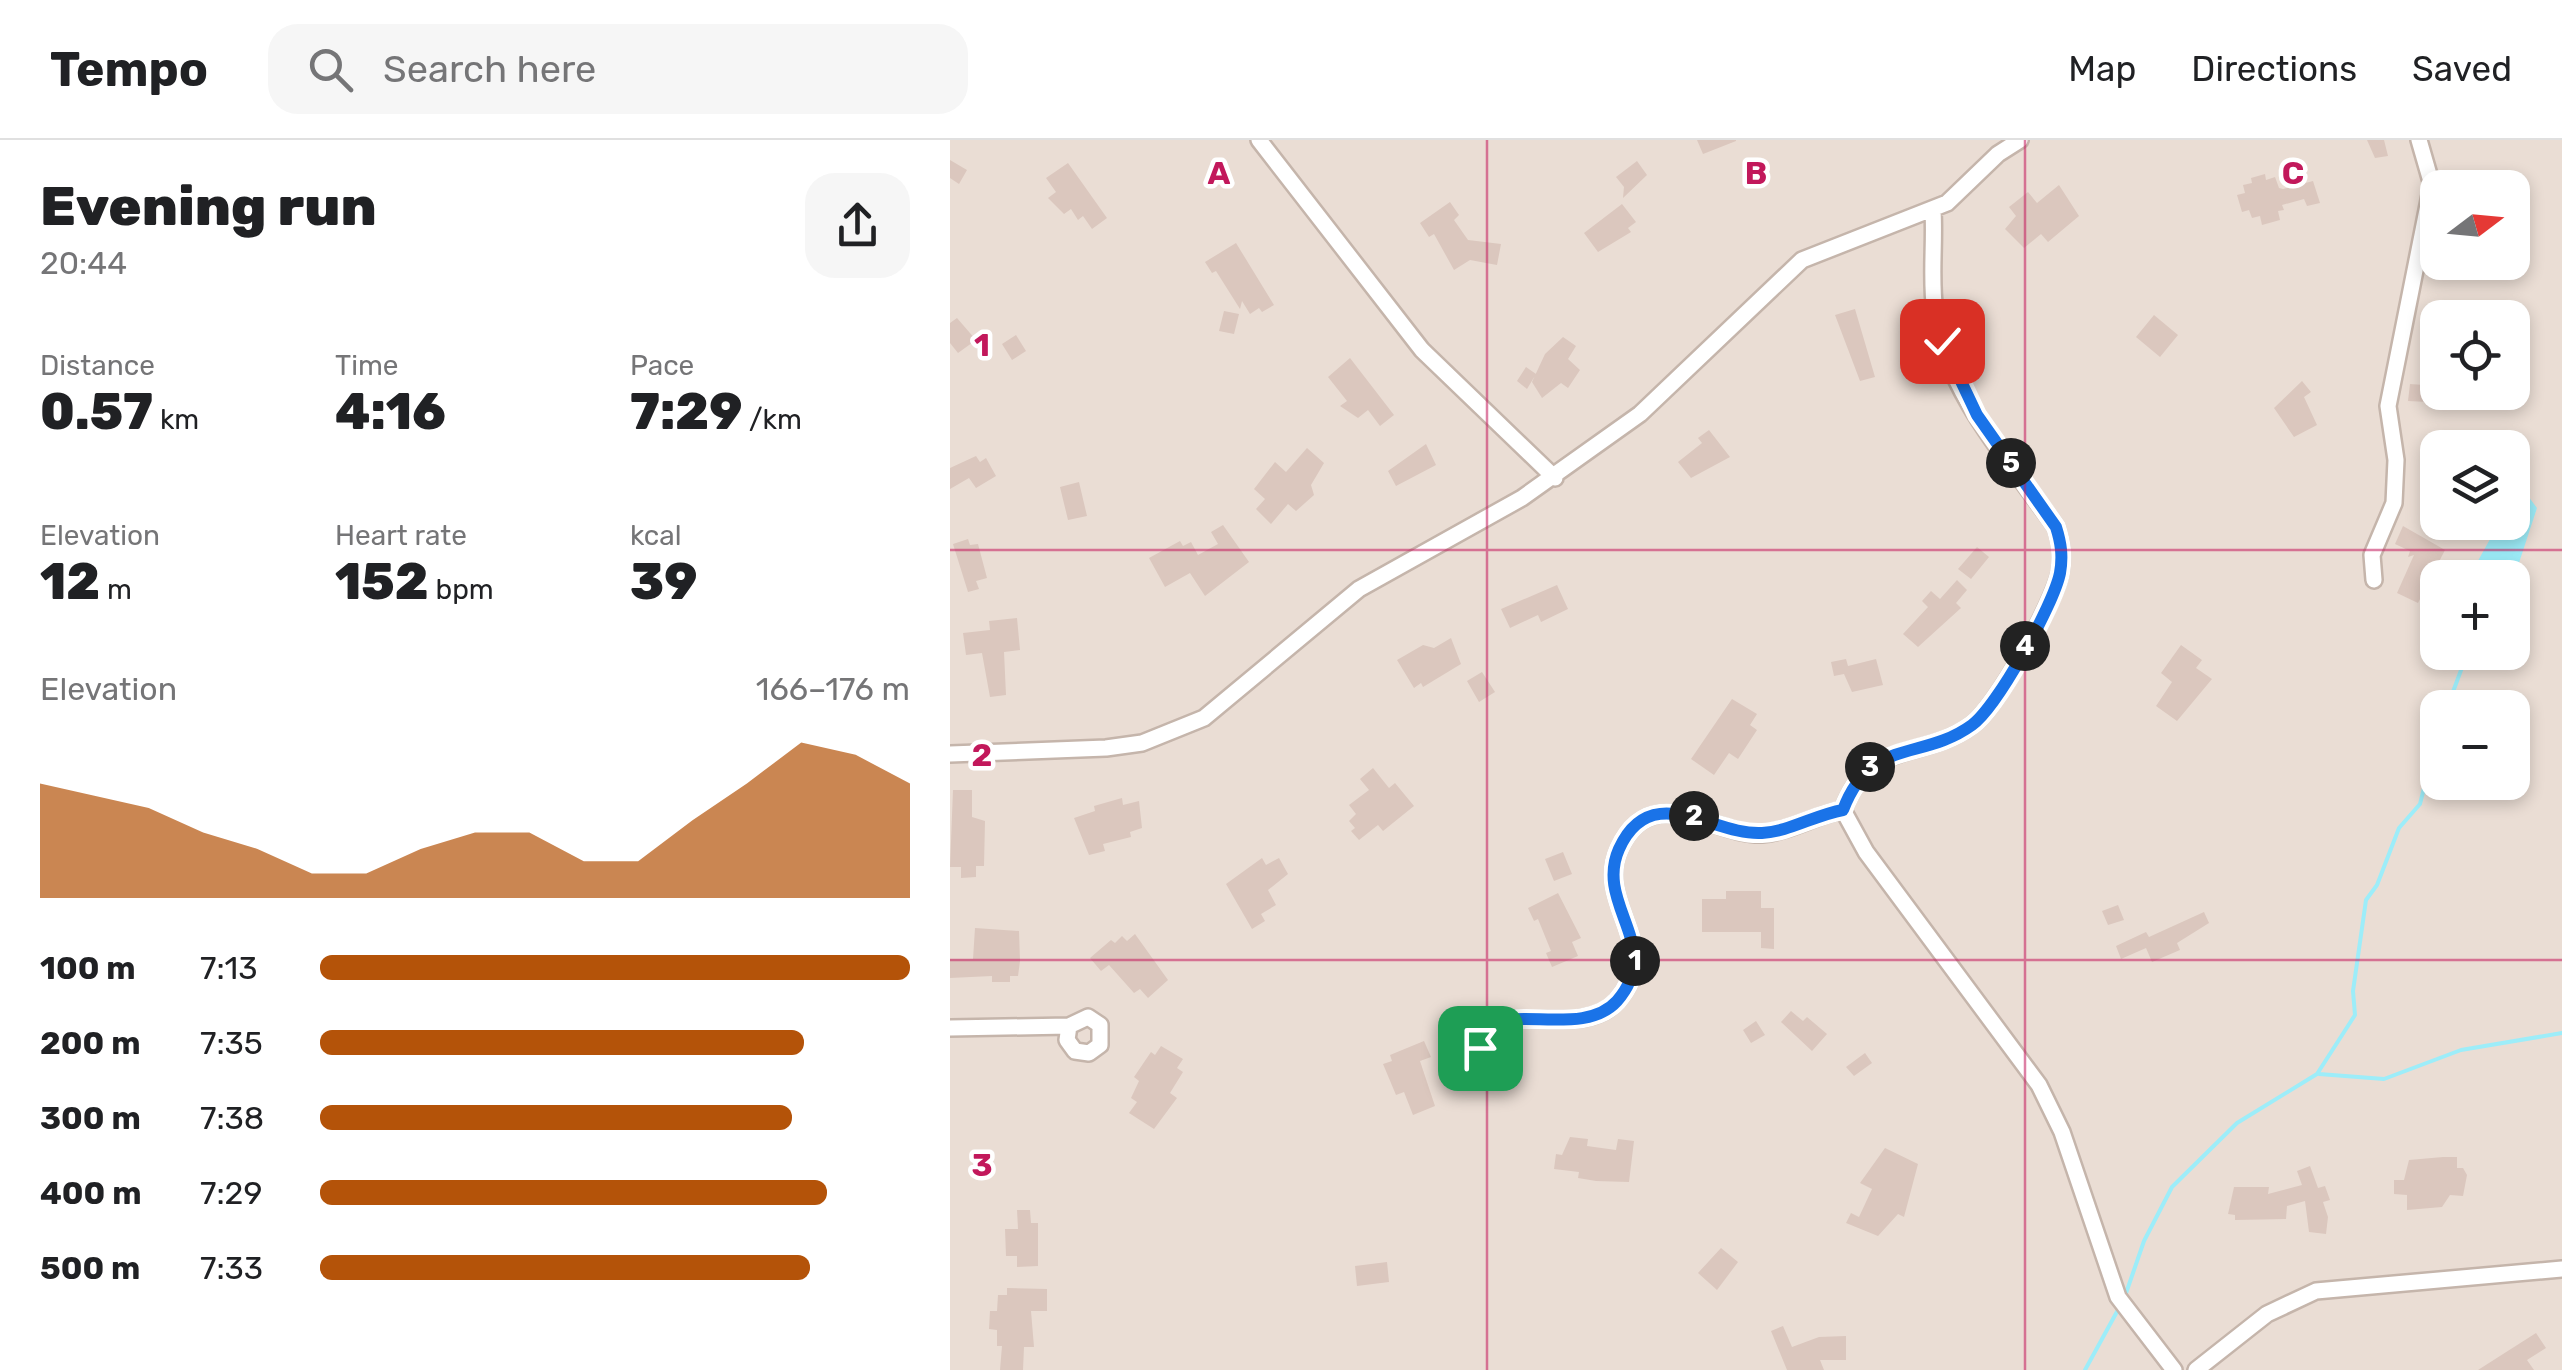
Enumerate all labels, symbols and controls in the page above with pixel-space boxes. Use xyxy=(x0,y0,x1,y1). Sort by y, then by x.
search box xyxy=(268,24,968,114)
text: Tempo xyxy=(50,41,208,98)
icon: search xyxy=(303,42,358,97)
text: Search here xyxy=(383,46,596,92)
text: Map xyxy=(2068,48,2136,90)
text: Directions xyxy=(2191,48,2357,90)
text: Saved xyxy=(2412,48,2512,90)
text: A xyxy=(1208,154,1231,192)
text: B xyxy=(1745,154,1767,192)
text: C xyxy=(2282,154,2304,192)
north arrow xyxy=(2420,170,2530,280)
map controls xyxy=(2420,170,2530,800)
button: share xyxy=(805,173,910,278)
text: Evening run xyxy=(40,174,377,239)
text: 20:44 xyxy=(40,244,127,282)
pin xyxy=(1900,299,1985,384)
button: locate xyxy=(2420,300,2530,410)
icon: check xyxy=(1915,314,1970,369)
text: 1 xyxy=(974,326,990,364)
text: Distance xyxy=(40,349,155,382)
text: Time xyxy=(335,349,398,382)
text: Pace xyxy=(630,349,694,382)
text: 0.57 xyxy=(40,382,153,442)
text: 4:16 xyxy=(335,382,446,442)
text: 7:29 xyxy=(630,382,742,442)
text: km xyxy=(153,403,199,436)
text: /km xyxy=(742,403,802,436)
button: layers xyxy=(2420,430,2530,540)
pin: 5 xyxy=(1986,438,2036,488)
text: 5 xyxy=(2002,446,2020,479)
text: Elevation xyxy=(40,519,160,552)
text: Heart rate xyxy=(335,519,467,552)
text: kcal xyxy=(630,519,681,552)
text: 12 xyxy=(40,552,100,612)
text: 152 xyxy=(335,552,429,612)
text: 39 xyxy=(630,552,697,612)
button: + xyxy=(2420,560,2530,670)
text: m xyxy=(100,573,132,606)
text: bpm xyxy=(429,573,494,606)
pin: 4 xyxy=(2000,621,2050,671)
text: 4 xyxy=(2015,629,2035,662)
text: Elevation xyxy=(40,670,177,708)
text: 166–176 m xyxy=(756,670,910,708)
button: − xyxy=(2420,690,2530,800)
text: 2 xyxy=(972,736,992,774)
pin: 3 xyxy=(1845,742,1895,792)
text: 3 xyxy=(1861,750,1879,783)
pin: 2 xyxy=(1669,791,1719,841)
text: 2 xyxy=(1685,799,1703,832)
pin: 1 xyxy=(1610,936,1660,986)
text: 1 xyxy=(1628,944,1642,977)
text: 100 m xyxy=(40,949,136,987)
text: 7:13 xyxy=(200,949,258,987)
pin xyxy=(1438,1006,1523,1091)
icon: arrive xyxy=(1453,1021,1508,1076)
text: 200 m xyxy=(40,1024,140,1062)
text: 7:35 xyxy=(200,1024,263,1062)
text: 300 m xyxy=(40,1099,141,1137)
text: 7:38 xyxy=(200,1099,264,1137)
text: 3 xyxy=(971,1146,993,1184)
text: 400 m xyxy=(40,1174,142,1212)
text: 7:29 xyxy=(200,1174,262,1212)
text: 500 m xyxy=(40,1249,140,1287)
text: 7:33 xyxy=(200,1249,263,1287)

